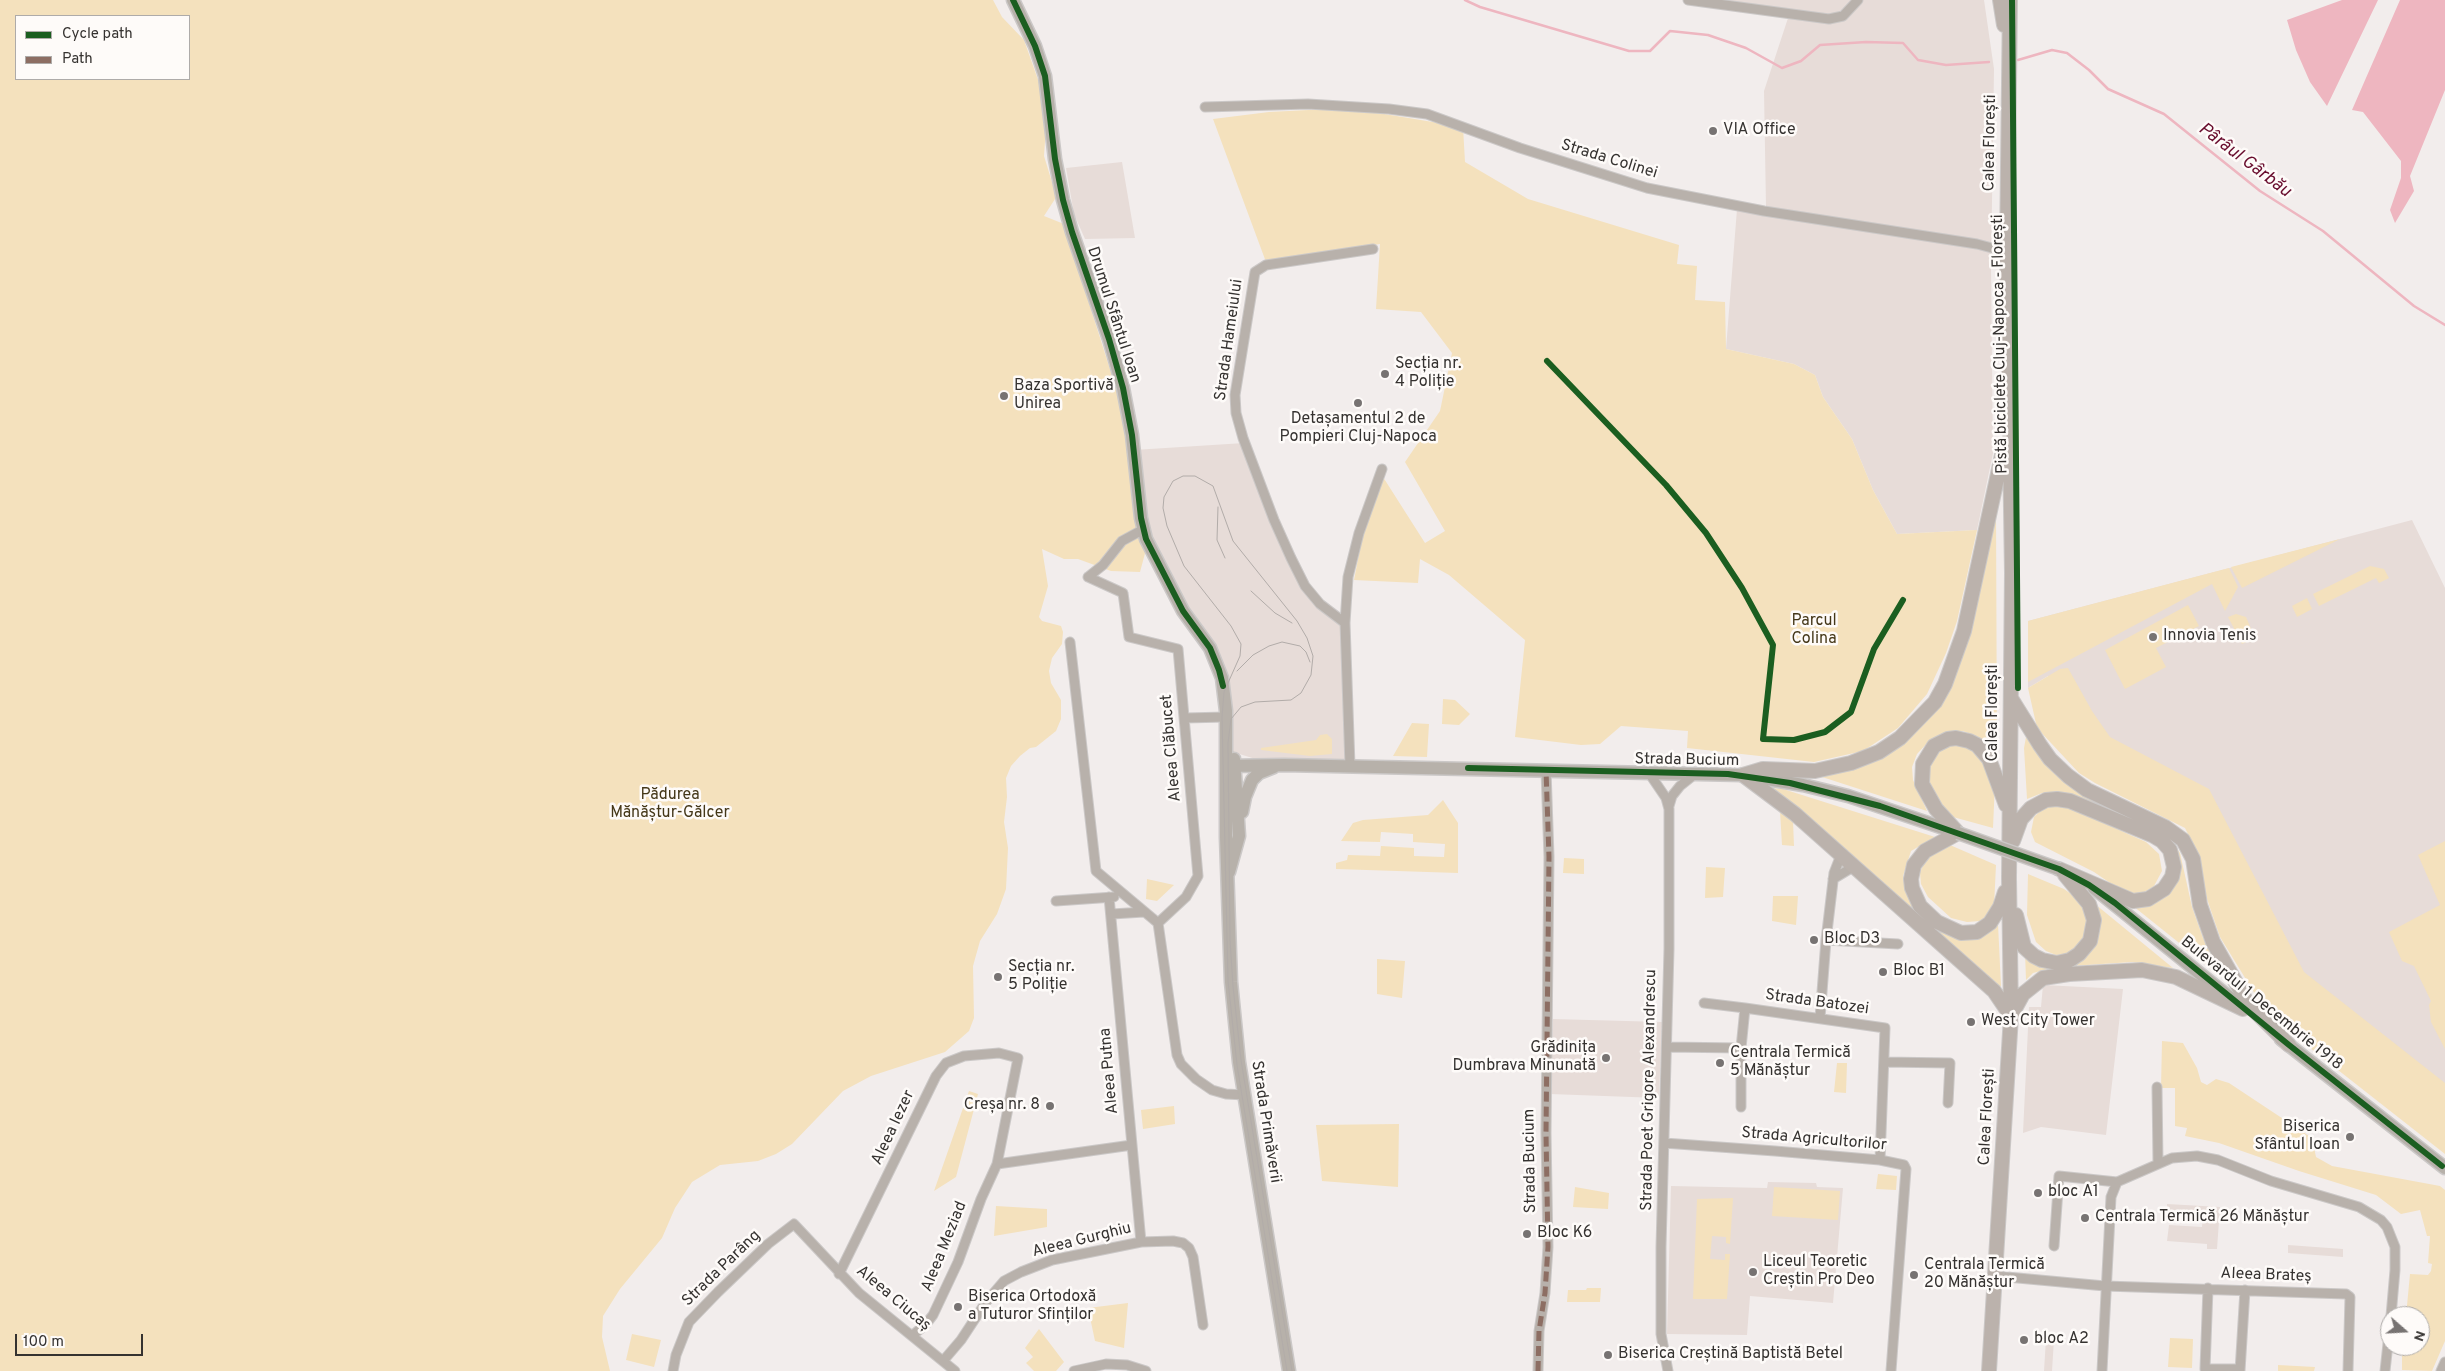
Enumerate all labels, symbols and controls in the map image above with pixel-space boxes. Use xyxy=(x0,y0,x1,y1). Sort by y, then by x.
legend xyxy=(15,15,190,80)
text: Cycle path xyxy=(62,25,133,44)
text: Path xyxy=(62,50,93,69)
street label: Calea Florești xyxy=(1981,94,2001,192)
water label: Pârâul Gârbău xyxy=(2193,119,2295,203)
place label: VIA Office xyxy=(1723,121,1796,141)
marker: VIA Office xyxy=(1707,125,1719,137)
street label: Strada Colinei xyxy=(1558,136,1660,184)
street label: Pistă biciclete Cluj-Napoca - Florești xyxy=(1989,214,2013,474)
street label: Drumul Sfântul Ioan xyxy=(1082,244,1144,386)
street label: Strada Hameiului xyxy=(1212,278,1248,402)
place label: Secția nr. 4 Poliție xyxy=(1395,355,1462,393)
marker: Secția nr. 4 Poliție xyxy=(1379,368,1391,380)
place label: Baza Sportivă Unirea xyxy=(1014,377,1114,415)
marker: Baza Sportivă Unirea xyxy=(998,390,1010,402)
marker: Detașamentul 2 de Pompieri Cluj-Napoca xyxy=(1352,397,1364,409)
place label: Detașamentul 2 de Pompieri Cluj-Napoca xyxy=(1279,410,1437,448)
park label: Parcul Colina xyxy=(1791,612,1837,650)
place label: Innovia Tenis xyxy=(2163,627,2256,647)
marker: Innovia Tenis xyxy=(2147,631,2159,643)
street label: Calea Florești xyxy=(1984,664,2004,762)
street label: Aleea Clăbucet xyxy=(1158,693,1186,803)
street label: Strada Bucium xyxy=(1634,750,1740,772)
park label: Pădurea Mănăștur-Gălcer xyxy=(610,786,730,824)
place label: Bloc D3 xyxy=(1824,930,1880,950)
street label: Bulevardul 1 Decembrie 1918 xyxy=(2176,933,2346,1075)
marker: Bloc D3 xyxy=(1808,934,1820,946)
place label: Secția nr. 5 Poliție xyxy=(1008,958,1075,996)
place label: Bloc B1 xyxy=(1893,962,1945,982)
marker: Bloc B1 xyxy=(1877,966,1889,978)
street label: Strada Poet Grigore Alexandrescu xyxy=(1638,969,1662,1211)
marker: Secția nr. 5 Poliție xyxy=(992,971,1004,983)
street label: Strada Batozei xyxy=(1764,986,1870,1020)
place label: West City Tower xyxy=(1981,1012,2095,1032)
marker: West City Tower xyxy=(1965,1016,1977,1028)
street label: Aleea Putna xyxy=(1097,1027,1123,1115)
place label: Grădinița Dumbrava Minunată xyxy=(1453,1039,1596,1077)
place label: Centrala Termică 5 Mănăștur xyxy=(1730,1044,1851,1082)
marker: Grădinița Dumbrava Minunată xyxy=(1600,1052,1612,1064)
marker: Centrala Termică 5 Mănăștur xyxy=(1714,1057,1726,1069)
street label: Strada Primăverii xyxy=(1246,1059,1284,1185)
street label: Calea Florești xyxy=(1976,1068,2000,1166)
street label: Aleea Iezer xyxy=(868,1087,920,1169)
place label: Creșa nr. 8 xyxy=(964,1096,1040,1116)
marker: Creșa nr. 8 xyxy=(1044,1100,1056,1112)
street label: Strada Bucium xyxy=(1520,1108,1542,1214)
place label: Biserica Sfântul Ioan xyxy=(2255,1118,2340,1156)
street label: Strada Agricultorilor xyxy=(1741,1124,1887,1156)
marker: Biserica Sfântul Ioan xyxy=(2344,1131,2356,1143)
place label: bloc A1 xyxy=(2048,1183,2099,1203)
marker: bloc A1 xyxy=(2032,1187,2044,1199)
street label: Aleea Meziad xyxy=(918,1199,972,1295)
place label: Centrala Termică 26 Mănăștur xyxy=(2095,1208,2309,1228)
marker: Centrala Termică 26 Mănăștur xyxy=(2079,1212,2091,1224)
street label: Aleea Gurghiu xyxy=(1030,1219,1134,1263)
place label: Bloc K6 xyxy=(1537,1224,1592,1244)
street label: Strada Parâng xyxy=(679,1227,765,1311)
marker: Bloc K6 xyxy=(1521,1228,1533,1240)
place label: Liceul Teoretic Creștin Pro Deo xyxy=(1763,1253,1875,1291)
place label: Centrala Termică 20 Mănăștur xyxy=(1924,1256,2045,1294)
street label: Aleea Ciucaș xyxy=(852,1262,934,1336)
street label: Aleea Brateș xyxy=(2220,1265,2312,1287)
marker: Liceul Teoretic Creștin Pro Deo xyxy=(1747,1266,1759,1278)
marker: Centrala Termică 20 Mănăștur xyxy=(1908,1269,1920,1281)
place label: Biserica Ortodoxă a Tuturor Sfinților xyxy=(968,1288,1096,1326)
marker: Biserica Ortodoxă a Tuturor Sfinților xyxy=(952,1301,964,1313)
north arrow xyxy=(2380,1306,2430,1356)
scale bar xyxy=(18,1324,145,1356)
text: N xyxy=(2409,1328,2428,1343)
place label: bloc A2 xyxy=(2034,1330,2089,1350)
text: 100 m xyxy=(23,1333,64,1352)
marker: bloc A2 xyxy=(2018,1334,2030,1346)
place label: Biserica Creștină Baptistă Betel xyxy=(1618,1345,1843,1365)
marker: Biserica Creștină Baptistă Betel xyxy=(1602,1349,1614,1361)

